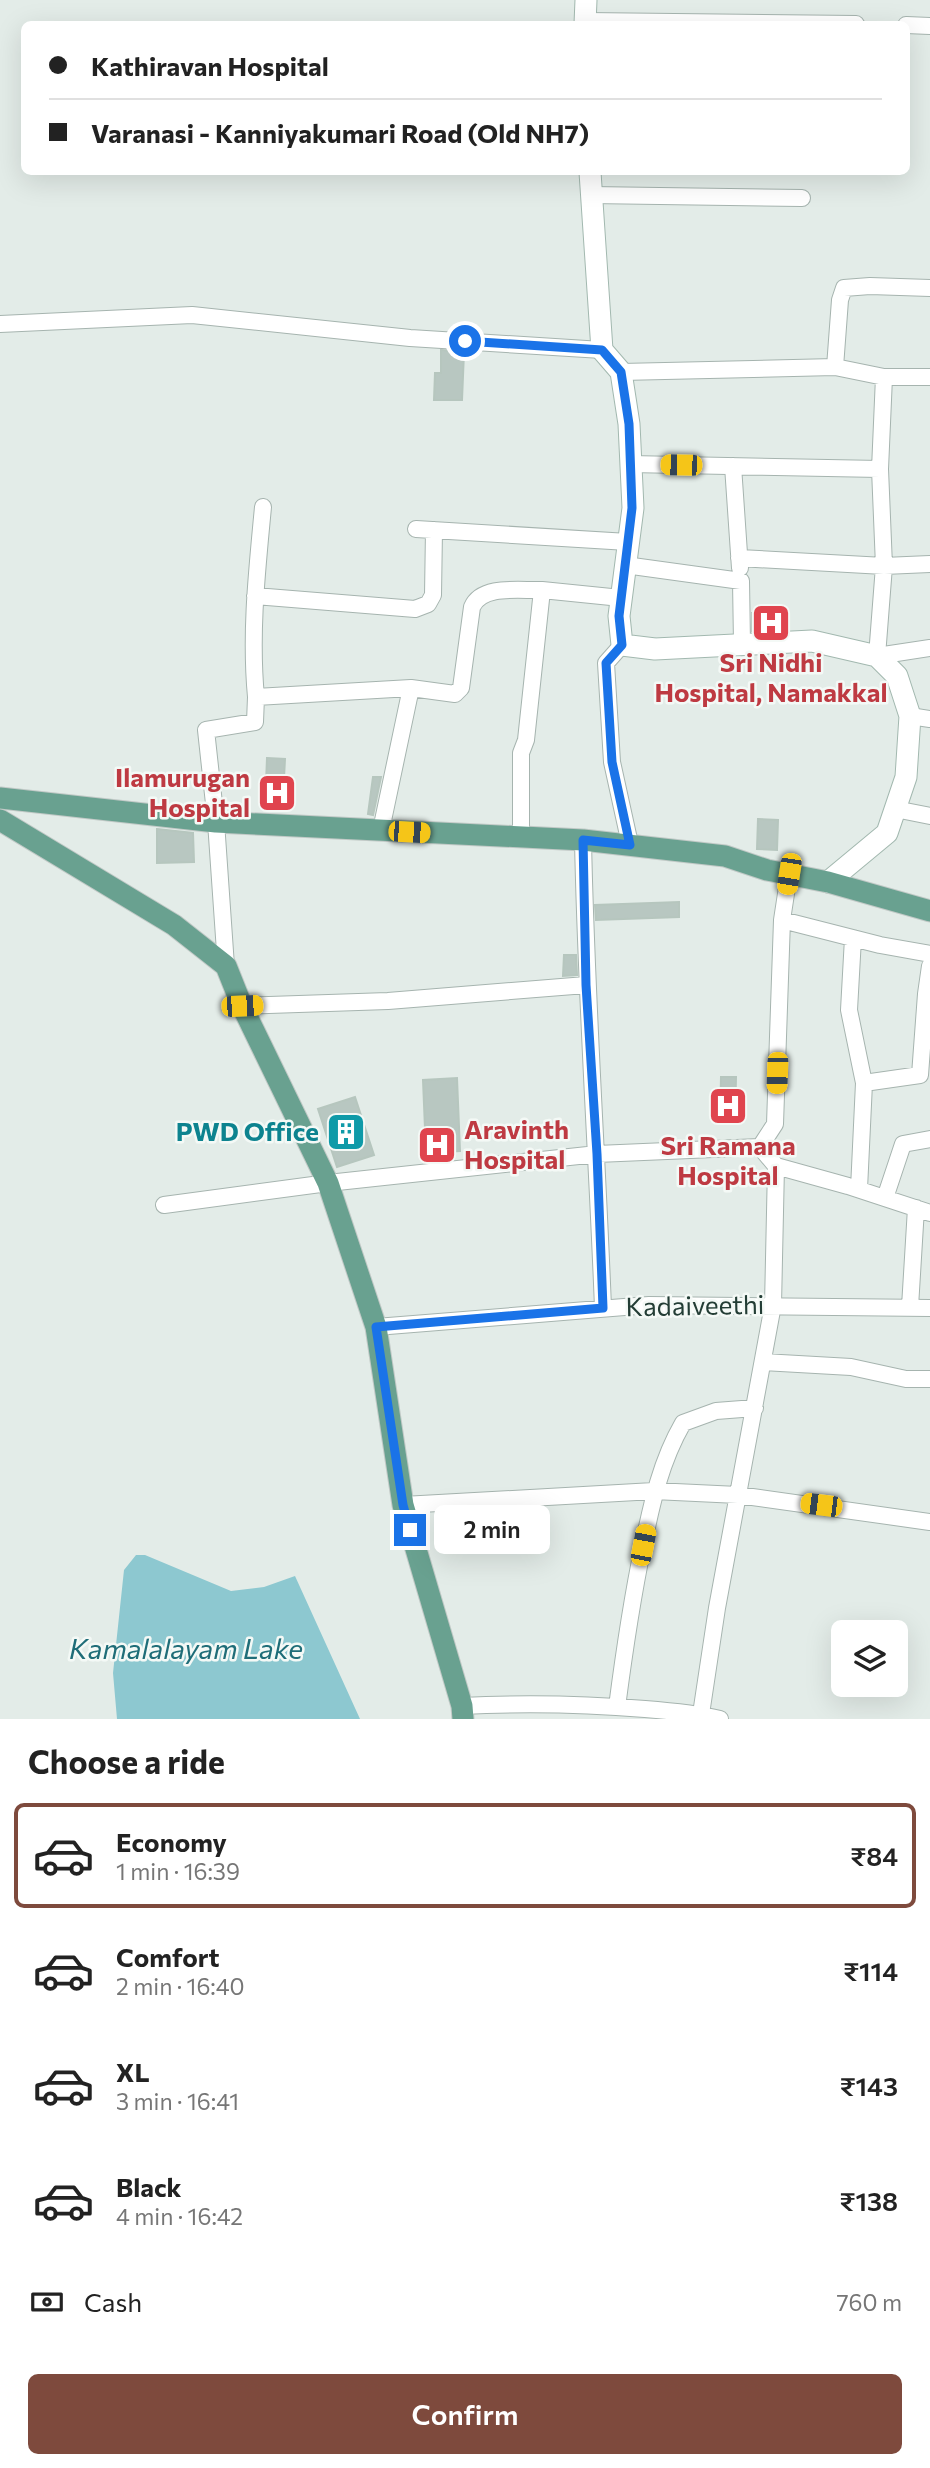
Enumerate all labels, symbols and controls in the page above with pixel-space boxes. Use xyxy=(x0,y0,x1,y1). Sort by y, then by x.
text: Kathiravan Hospital xyxy=(91,50,329,81)
text: Varanasi - Kanniyakumari Road (Old NH7) xyxy=(91,117,589,148)
route start xyxy=(449,325,481,357)
car xyxy=(660,454,703,476)
hospital icon: Sri Nidhi Hospital, Namakkal xyxy=(750,602,792,644)
place label: Sri Nidhi Hospital, Namakkal xyxy=(655,646,888,707)
place label: Ilamurugan Hospital xyxy=(115,761,250,822)
hospital icon: Ilamurugan Hospital xyxy=(256,772,298,814)
car xyxy=(388,820,431,844)
car xyxy=(776,852,803,896)
car xyxy=(221,995,264,1017)
car xyxy=(766,1052,789,1094)
hospital icon: Sri Ramana Hospital xyxy=(707,1085,749,1127)
building icon: PWD Office xyxy=(325,1111,367,1153)
place label: Aravinth Hospital xyxy=(464,1113,569,1174)
place label: PWD Office xyxy=(176,1115,319,1146)
hospital icon: Aravinth Hospital xyxy=(416,1124,458,1166)
place label: Sri Ramana Hospital xyxy=(660,1129,796,1190)
street label: Kadaiveethi xyxy=(625,1288,765,1321)
car xyxy=(799,1492,844,1518)
callout: 2 min xyxy=(434,1506,550,1554)
route end xyxy=(394,1514,426,1546)
text: 2 min xyxy=(464,1515,520,1543)
car xyxy=(629,1522,658,1568)
map controls xyxy=(831,1620,908,1697)
button: layers xyxy=(831,1620,908,1697)
water label: Kamalalayam Lake xyxy=(69,1631,303,1665)
text: Choose a ride xyxy=(28,1741,225,1781)
icon: car xyxy=(32,1824,95,1887)
text: Economy xyxy=(116,1826,227,1857)
text: ₹84 xyxy=(850,1840,898,1871)
text: 1 min · 16:39 xyxy=(116,1857,240,1885)
icon: car xyxy=(32,1939,95,2002)
text: Comfort xyxy=(116,1941,219,1972)
text: ₹114 xyxy=(843,1955,898,1986)
text: 2 min · 16:40 xyxy=(116,1972,245,2000)
icon: car xyxy=(32,2054,95,2117)
text: XL xyxy=(116,2056,150,2087)
text: ₹143 xyxy=(840,2070,898,2101)
text: 3 min · 16:41 xyxy=(116,2087,239,2115)
icon: car xyxy=(32,2169,95,2232)
text: Black xyxy=(116,2171,182,2202)
text: ₹138 xyxy=(840,2185,898,2216)
text: 4 min · 16:42 xyxy=(116,2202,243,2230)
icon: cash xyxy=(28,2283,66,2321)
text: Cash xyxy=(84,2286,142,2317)
text: 760 m xyxy=(836,2288,902,2316)
button: Confirm xyxy=(28,2374,902,2454)

